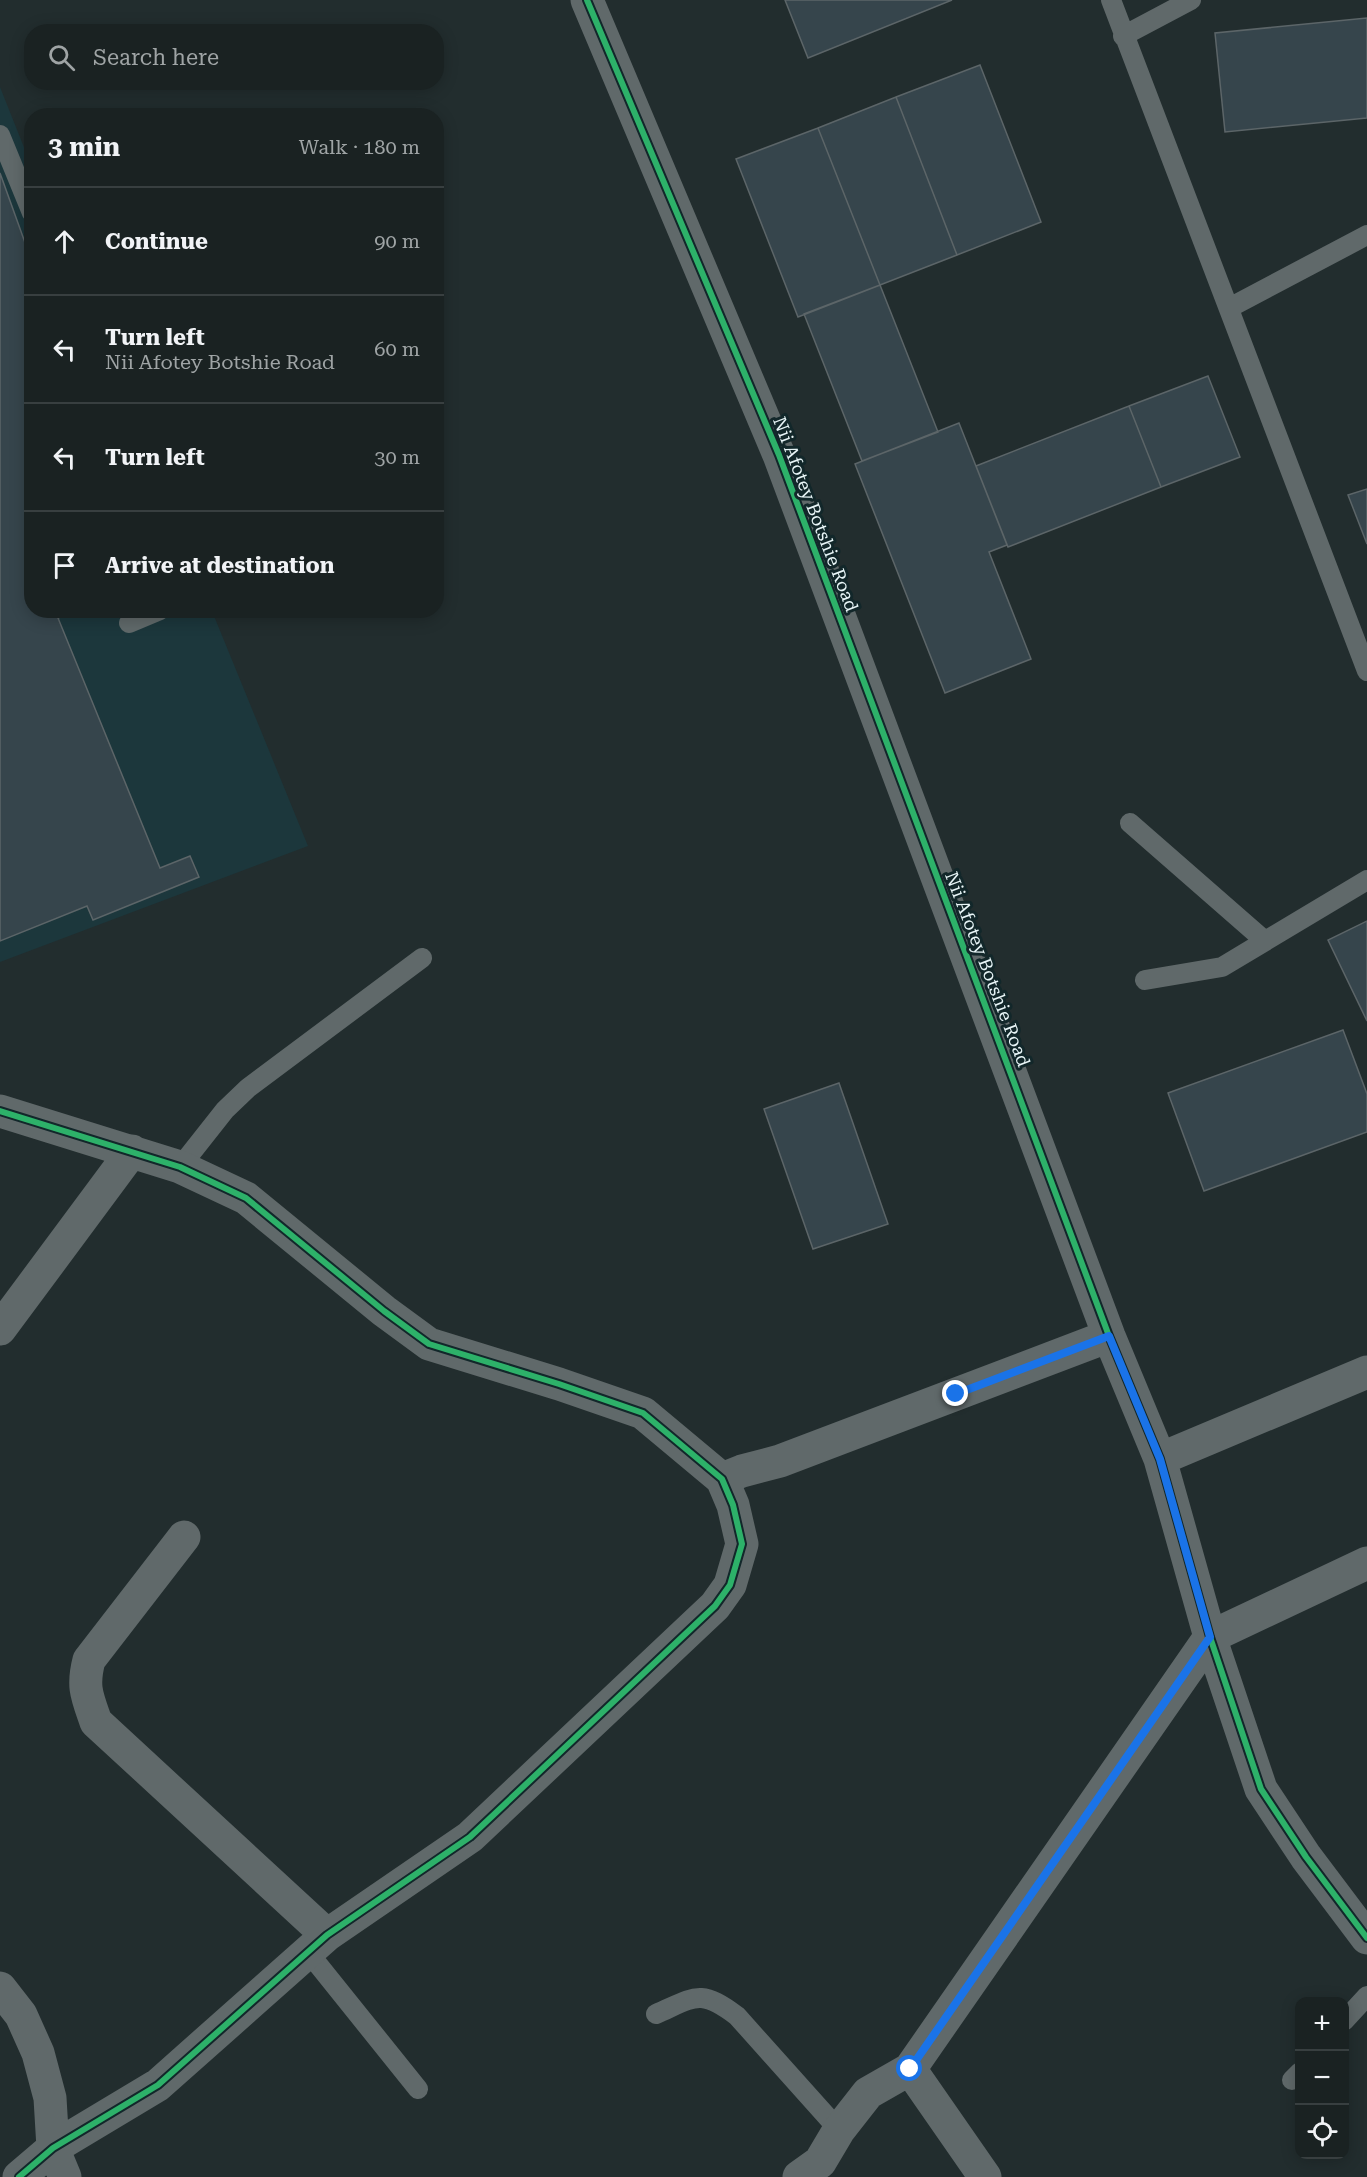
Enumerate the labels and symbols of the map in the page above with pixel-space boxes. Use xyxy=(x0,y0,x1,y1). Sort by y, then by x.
street label: Nii Afotey Botshie Road xyxy=(769,414,863,615)
street label: Nii Afotey Botshie Road xyxy=(941,869,1035,1070)
route end xyxy=(942,1380,968,1406)
route start xyxy=(896,2055,922,2081)

